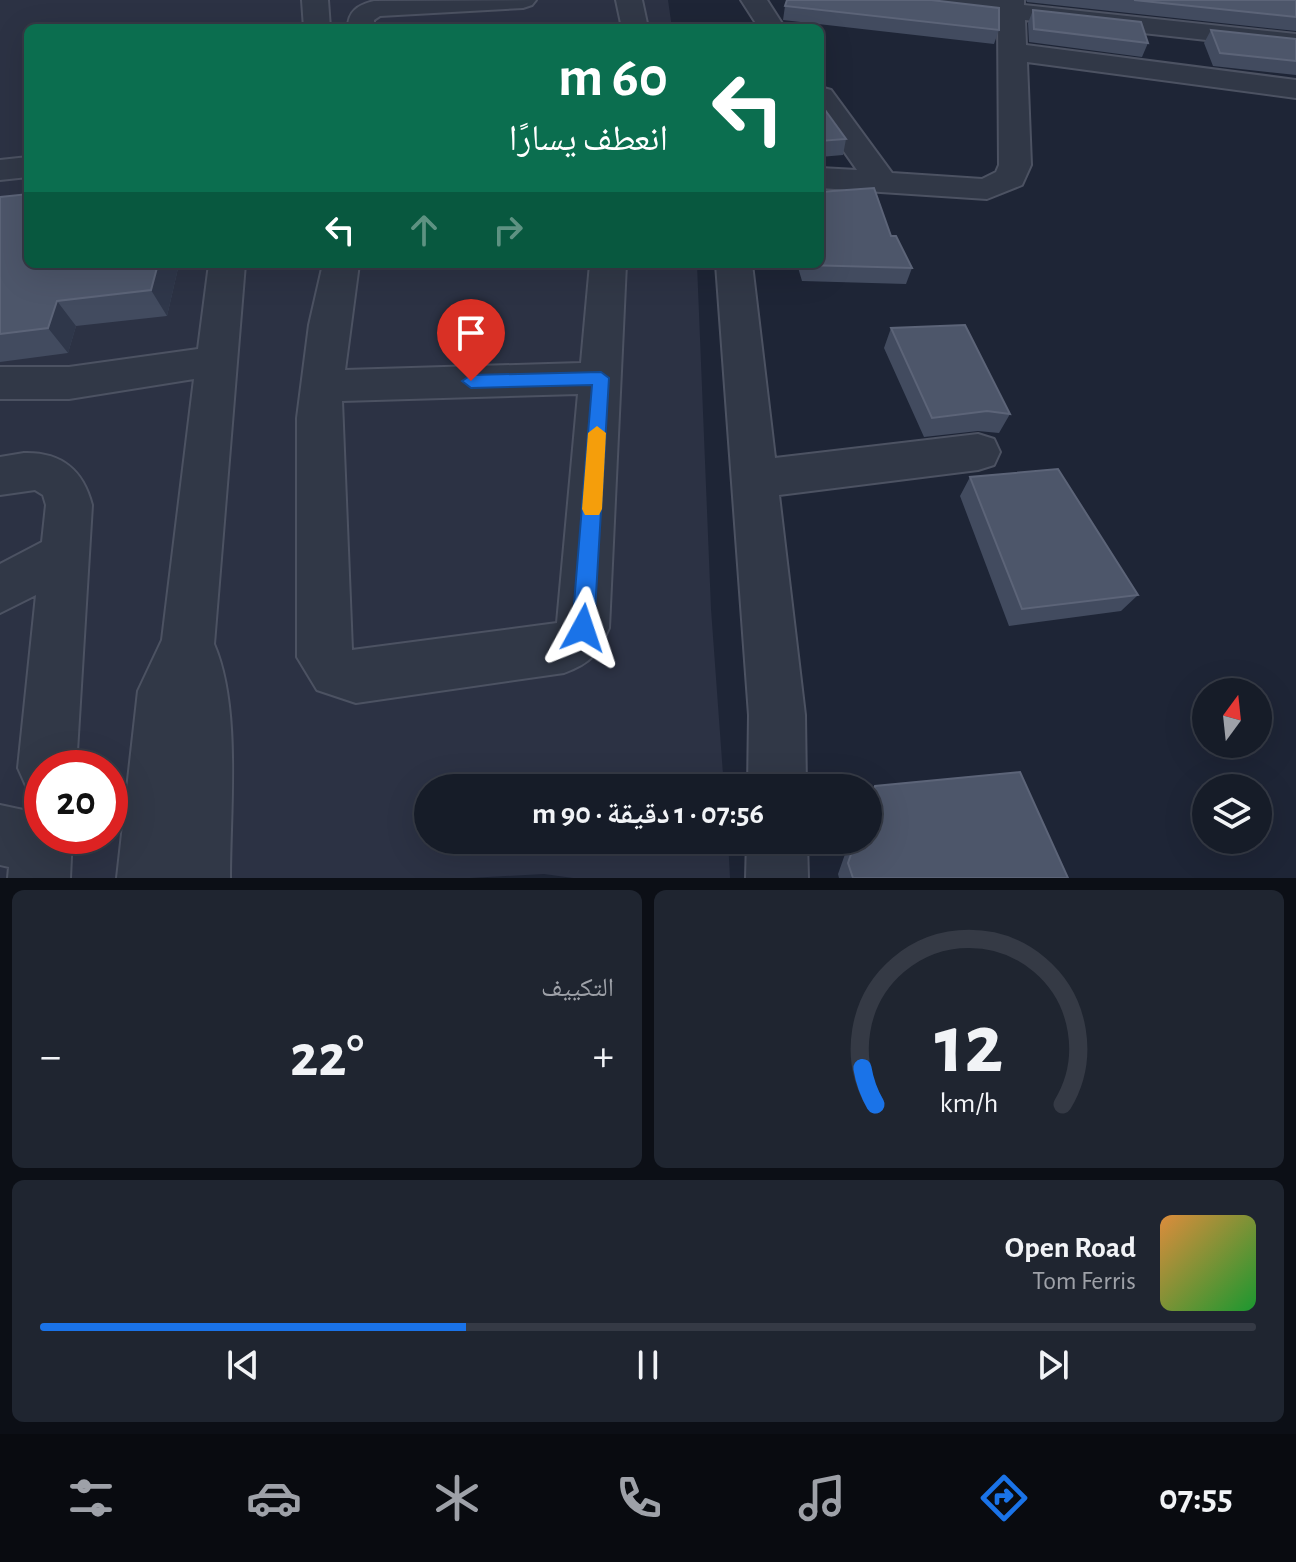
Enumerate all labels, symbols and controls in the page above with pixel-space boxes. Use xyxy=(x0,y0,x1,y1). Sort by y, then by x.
text: 60 m xyxy=(558,50,668,106)
icon: left xyxy=(696,56,800,160)
text: انعطف يسارًا xyxy=(509,121,668,157)
icon: left xyxy=(318,208,362,252)
icon: ahead xyxy=(402,208,446,252)
icon: right xyxy=(486,208,530,252)
pin xyxy=(437,299,505,381)
icon: arrive xyxy=(449,311,493,355)
position arrow xyxy=(541,586,625,670)
north arrow xyxy=(1192,678,1272,758)
map controls xyxy=(1192,678,1272,854)
speed limit sign: 20 xyxy=(24,750,128,854)
button: layers xyxy=(1192,774,1272,854)
text: 07:56 · 1 دقيقة · 90 m xyxy=(532,799,764,829)
text: التكييف xyxy=(541,975,614,1001)
text: 12 xyxy=(934,1004,1004,1088)
text: 22° xyxy=(290,1027,364,1087)
text: − xyxy=(40,1035,61,1079)
text: + xyxy=(593,1035,614,1079)
text: km/h xyxy=(940,1089,998,1118)
text: Open Road xyxy=(1005,1233,1136,1263)
text: Tom Ferris xyxy=(1032,1268,1136,1294)
icon: previous xyxy=(221,1343,265,1387)
icon: pause xyxy=(626,1343,670,1387)
icon: next xyxy=(1031,1343,1075,1387)
icon: filters xyxy=(63,1470,119,1526)
icon: car xyxy=(246,1470,302,1526)
icon: climate xyxy=(429,1470,485,1526)
icon: phone xyxy=(611,1470,667,1526)
icon: music xyxy=(794,1470,850,1526)
icon: directions xyxy=(976,1470,1032,1526)
text: 07:55 xyxy=(1159,1480,1233,1516)

